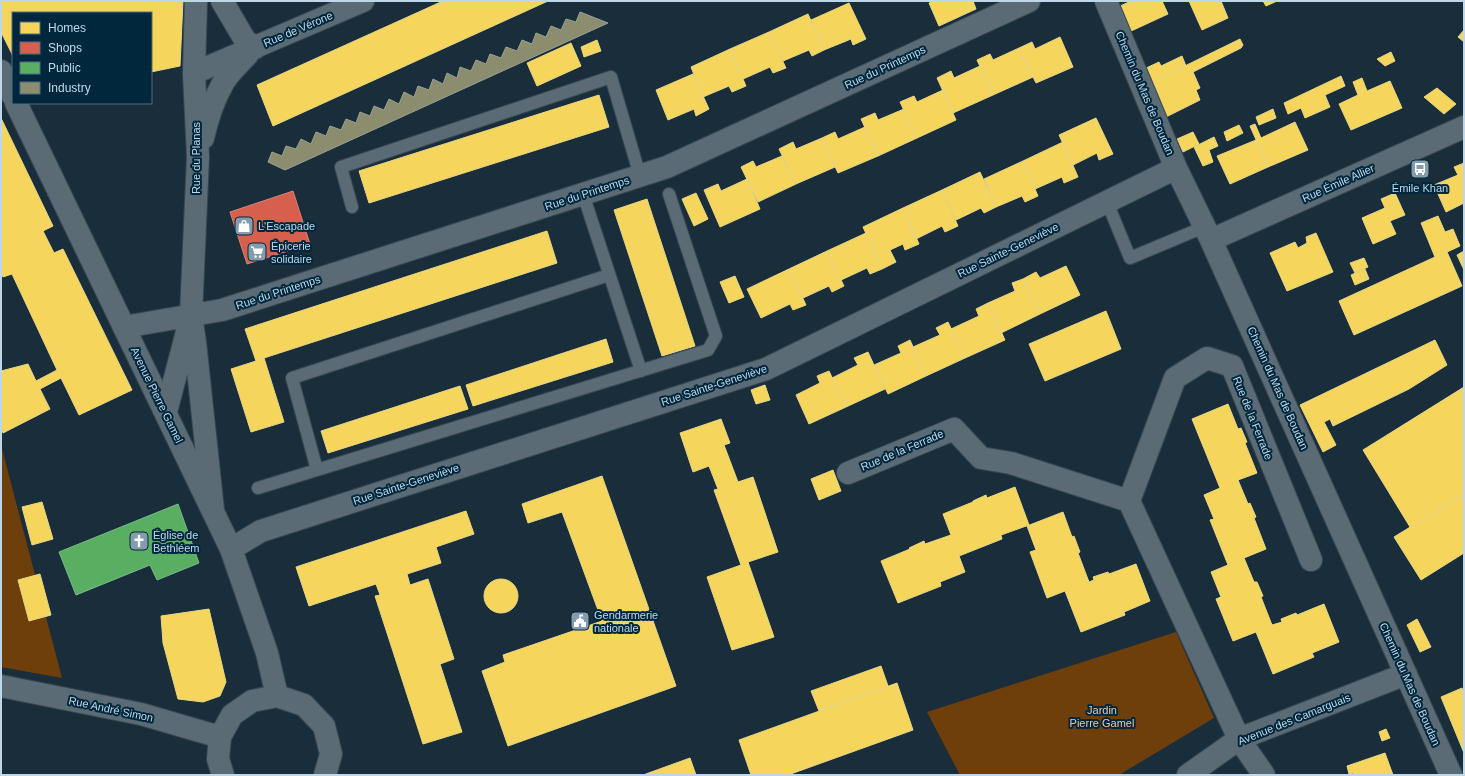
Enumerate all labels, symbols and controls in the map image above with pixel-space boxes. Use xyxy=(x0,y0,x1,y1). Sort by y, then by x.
street label: Rue de Vérone xyxy=(262,9,334,49)
legend xyxy=(12,12,152,104)
text: Homes xyxy=(48,21,86,35)
street label: Chemin du Mas de Boudan xyxy=(1113,29,1177,157)
text: Shops xyxy=(48,41,82,55)
street label: Rue du Printemps xyxy=(843,43,928,91)
text: Public xyxy=(48,61,81,75)
text: Industry xyxy=(48,81,91,95)
street label: Rue du Planas xyxy=(190,121,202,194)
bus stop icon: Émile Khan xyxy=(1409,158,1431,180)
street label: Rue Émile Allier xyxy=(1300,162,1376,204)
street label: Rue du Printemps xyxy=(543,174,631,212)
place label: Émile Khan xyxy=(1392,182,1448,194)
shop icon: L'Escapade xyxy=(233,215,255,237)
place label: L'Escapade xyxy=(258,220,315,232)
street label: Rue Sainte-Geneviève xyxy=(956,220,1060,280)
place label: Épicerie solidaire xyxy=(271,240,312,265)
supermarket icon: Épicerie solidaire xyxy=(246,241,268,263)
street label: Rue du Printemps xyxy=(234,273,322,311)
street label: Chemin du Mas de Boudan xyxy=(1245,325,1311,451)
street label: Avenue Pierre Gamel xyxy=(129,345,185,445)
street label: Rue Sainte-Geneviève xyxy=(660,362,768,408)
street label: Rue de la Ferrade xyxy=(1231,375,1275,461)
street label: Rue de la Ferrade xyxy=(859,427,945,473)
street label: Rue Sainte-Geneviève xyxy=(352,461,460,507)
place label: Église de Bethléem xyxy=(153,529,199,554)
church icon: Église de Bethléem xyxy=(128,530,150,552)
place label: Gendarmerie nationale xyxy=(594,609,658,634)
public building icon: Gendarmerie nationale xyxy=(569,610,591,632)
street label: Chemin du Mas de Boudan xyxy=(1377,621,1443,747)
street label: Avenue des Camarguais xyxy=(1236,691,1352,747)
street label: Rue André Simon xyxy=(68,694,154,724)
park label: Jardin Pierre Gamel xyxy=(1070,704,1134,729)

